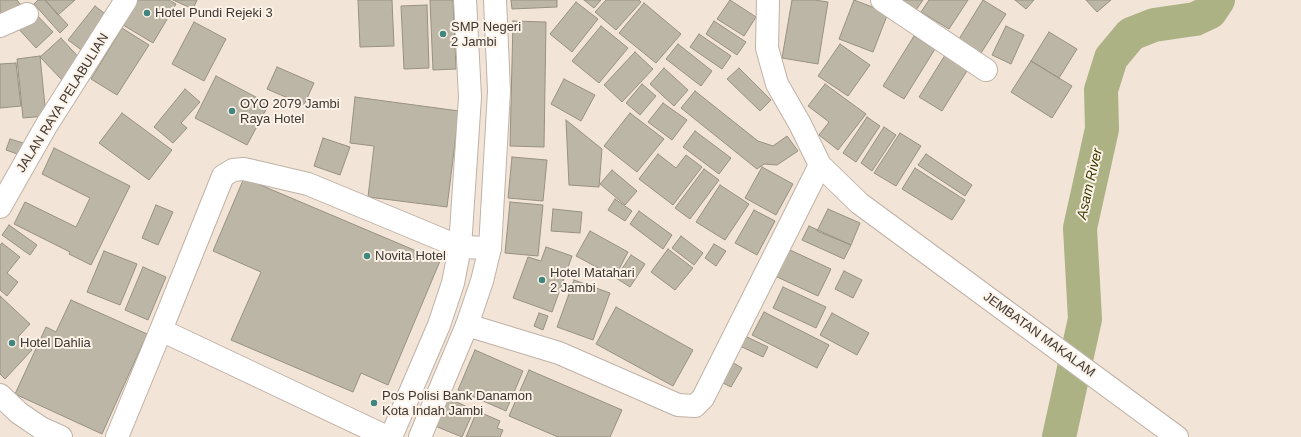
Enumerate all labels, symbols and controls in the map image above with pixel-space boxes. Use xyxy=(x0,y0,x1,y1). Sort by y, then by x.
place label: Hotel Pundi Rejeki 3 xyxy=(155,5,273,21)
marker: Hotel Pundi Rejeki 3 xyxy=(142,8,152,18)
place label: SMP Negeri 2 Jambi xyxy=(451,19,521,50)
marker: SMP Negeri 2 Jambi xyxy=(438,29,448,39)
street label: JALAN RAYA PELABULIAN xyxy=(14,30,112,176)
place label: OYO 2079 Jambi Raya Hotel xyxy=(240,96,340,127)
marker: OYO 2079 Jambi Raya Hotel xyxy=(227,106,237,116)
water label: Asam River xyxy=(1074,147,1106,221)
place label: Novita Hotel xyxy=(375,248,446,264)
marker: Novita Hotel xyxy=(362,251,372,261)
place label: Hotel Matahari 2 Jambi xyxy=(550,265,635,296)
marker: Hotel Matahari 2 Jambi xyxy=(537,275,547,285)
street label: JEMBATAN MAKALAM xyxy=(980,289,1098,381)
place label: Hotel Dahlia xyxy=(20,335,91,351)
marker: Hotel Dahlia xyxy=(7,338,17,348)
place label: Pos Polisi Bank Danamon Kota Indah Jambi xyxy=(382,388,532,419)
marker: Pos Polisi Bank Danamon Kota Indah Jambi xyxy=(369,398,379,408)

